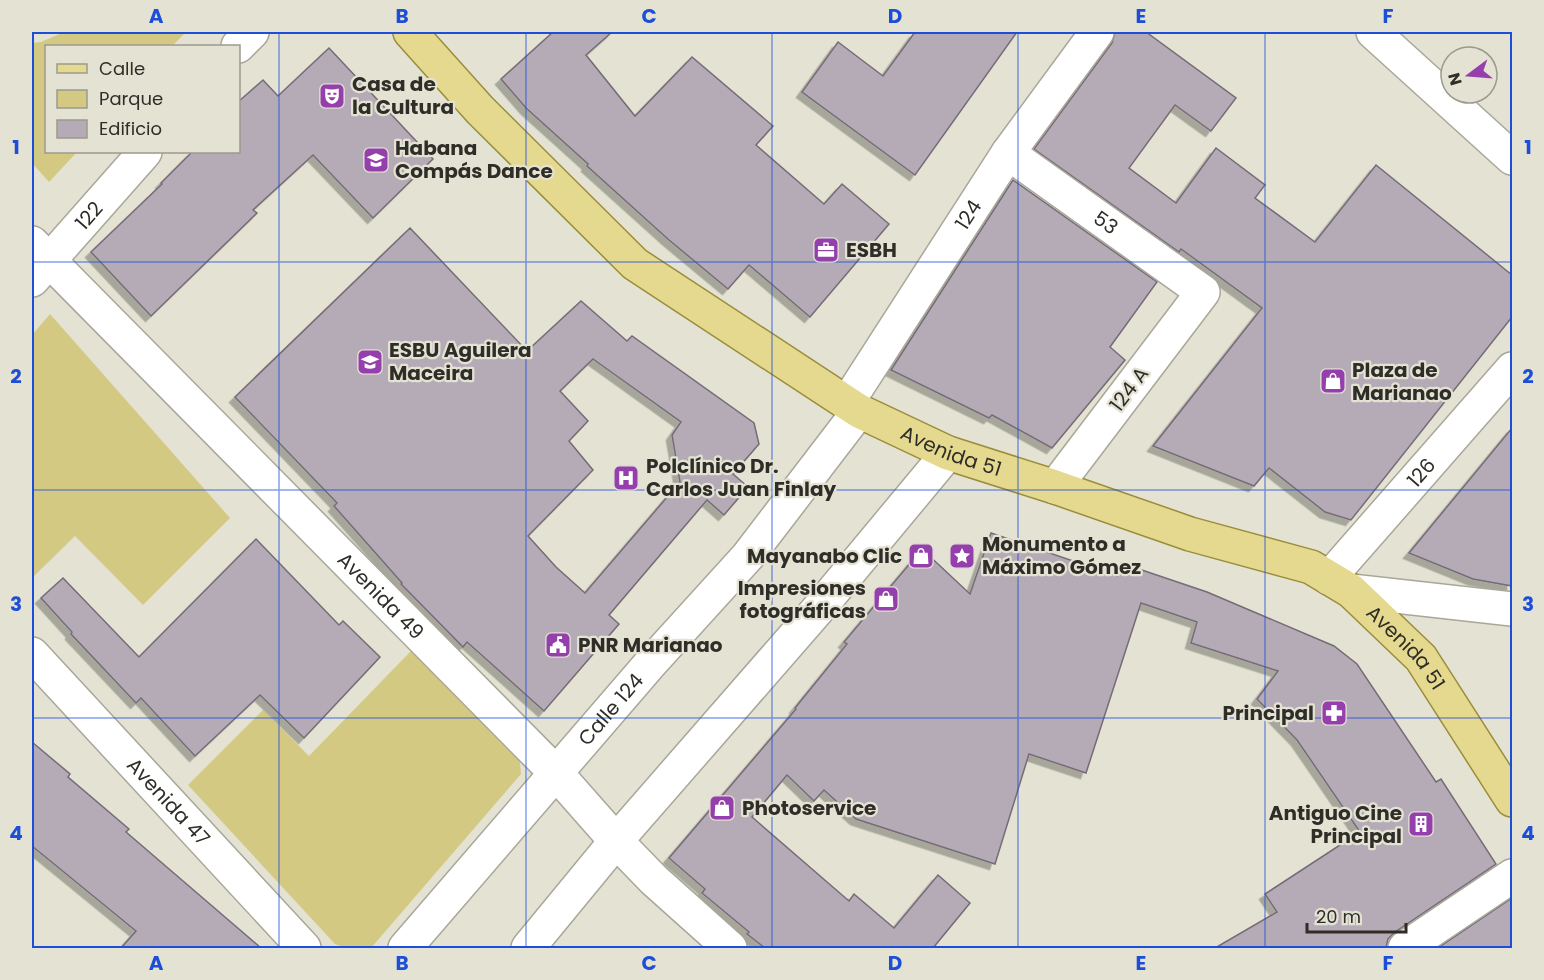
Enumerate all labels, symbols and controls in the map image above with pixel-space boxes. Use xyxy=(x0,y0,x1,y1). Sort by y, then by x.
text: A xyxy=(149,2,164,30)
text: B xyxy=(395,2,409,30)
text: C xyxy=(641,2,657,30)
text: D xyxy=(888,2,902,30)
text: E xyxy=(1136,2,1146,30)
text: F xyxy=(1383,2,1394,30)
legend xyxy=(45,45,240,153)
north arrow xyxy=(1439,45,1499,105)
text: Calle xyxy=(99,56,145,81)
place label: Casa de la Cultura xyxy=(352,70,454,121)
text: N xyxy=(1442,70,1468,88)
theatre icon: Casa de la Cultura xyxy=(317,81,347,111)
text: Parque xyxy=(99,86,163,111)
text: Edificio xyxy=(99,116,162,141)
text: 1 xyxy=(12,133,20,161)
text: 1 xyxy=(1524,133,1532,161)
place label: Habana Compás Dance xyxy=(395,134,553,185)
school or university icon: Habana Compás Dance xyxy=(361,145,391,175)
street label: 124 xyxy=(948,194,988,235)
street label: 122 xyxy=(69,195,109,236)
street label: 53 xyxy=(1088,204,1124,241)
office icon: ESBH xyxy=(811,235,841,265)
place label: ESBH xyxy=(846,236,897,264)
place label: ESBU Aguilera Maceira xyxy=(389,336,532,387)
school or university icon: ESBU Aguilera Maceira xyxy=(355,347,385,377)
place label: Plaza de Marianao xyxy=(1352,356,1452,407)
street label: 124 A xyxy=(1103,361,1155,417)
text: 2 xyxy=(10,362,22,390)
text: 2 xyxy=(1522,362,1534,390)
shop icon: Plaza de Marianao xyxy=(1318,366,1348,396)
street label: Avenida 51 xyxy=(896,419,1005,483)
place label: Polclínico Dr. Carlos Juan Finlay xyxy=(646,452,837,503)
street label: 126 xyxy=(1401,452,1442,493)
hospital icon: Polclínico Dr. Carlos Juan Finlay xyxy=(611,463,641,493)
place label: Monumento a Máximo Gómez xyxy=(982,530,1141,581)
shop icon: Mayanabo Clic xyxy=(906,541,936,571)
place icon: Monumento a Máximo Gómez xyxy=(947,541,977,571)
place label: Mayanabo Clic xyxy=(747,542,902,570)
street label: Avenida 49 xyxy=(331,546,430,646)
place label: Impresiones fotográficas xyxy=(738,574,866,625)
shop icon: Impresiones fotográficas xyxy=(871,584,901,614)
text: 3 xyxy=(10,590,22,618)
text: 3 xyxy=(1522,590,1534,618)
street label: Avenida 51 xyxy=(1360,599,1452,695)
public building icon: PNR Marianao xyxy=(543,630,573,660)
place label: PNR Marianao xyxy=(578,631,723,659)
street label: Calle 124 xyxy=(572,667,650,752)
pharmacy icon: Principal xyxy=(1319,698,1349,728)
place label: Principal xyxy=(1223,699,1314,727)
street label: Avenida 47 xyxy=(121,751,216,852)
shop icon: Photoservice xyxy=(707,793,737,823)
place label: Photoservice xyxy=(742,794,876,822)
place label: Antiguo Cine Principal xyxy=(1269,799,1402,850)
building icon: Antiguo Cine Principal xyxy=(1406,809,1436,839)
text: 4 xyxy=(9,819,23,847)
text: 4 xyxy=(1521,819,1535,847)
scale bar xyxy=(1307,896,1406,934)
text: 20 m xyxy=(1316,904,1361,929)
text: A xyxy=(149,949,164,977)
text: B xyxy=(395,949,409,977)
text: C xyxy=(641,949,657,977)
text: D xyxy=(888,949,902,977)
text: E xyxy=(1136,949,1146,977)
text: F xyxy=(1383,949,1394,977)

